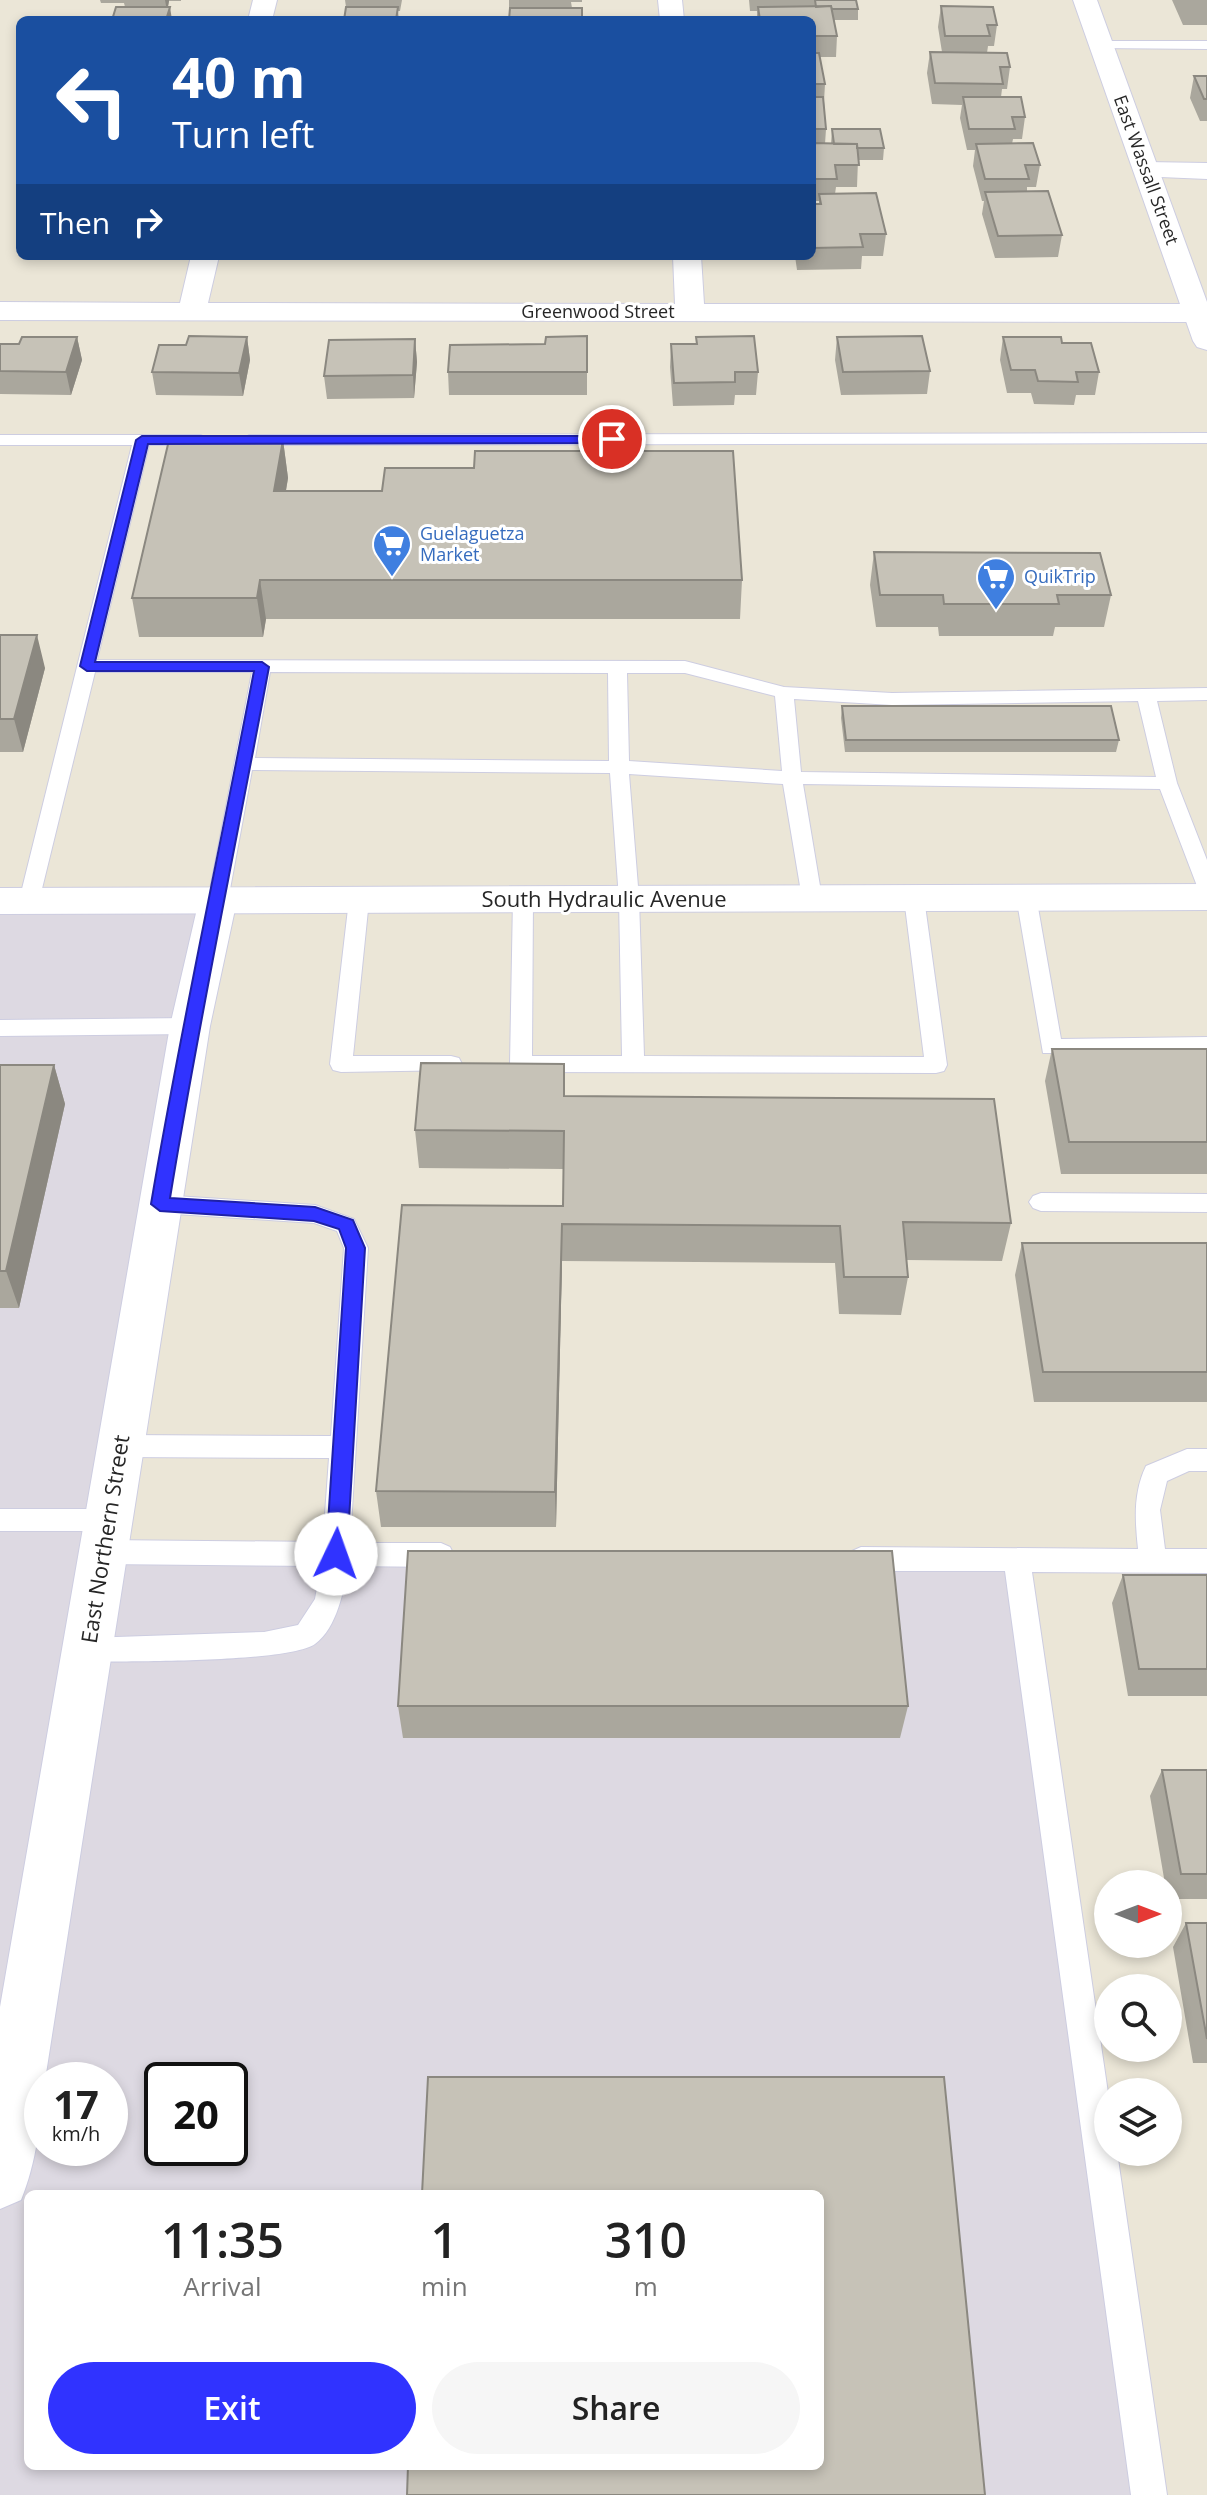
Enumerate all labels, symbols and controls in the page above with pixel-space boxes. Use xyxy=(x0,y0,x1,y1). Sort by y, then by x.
text: 40 m xyxy=(172,38,306,114)
icon: left xyxy=(40,48,144,152)
street label: East Wassall Street xyxy=(1109,92,1185,248)
text: Turn left xyxy=(172,110,314,159)
icon: right xyxy=(126,200,170,244)
text: Then xyxy=(40,202,110,243)
street label: Greenwood Street xyxy=(521,299,675,323)
pin xyxy=(578,405,646,473)
icon: arrive xyxy=(590,417,634,461)
place label: Guelaguetza Market xyxy=(420,521,525,566)
supermarket icon: Guelaguetza Market xyxy=(371,523,413,578)
supermarket icon: QuikTrip xyxy=(975,556,1017,611)
place label: QuikTrip xyxy=(1024,564,1096,588)
street label: South Hydraulic Avenue xyxy=(481,883,727,913)
street label: East Northern Street xyxy=(73,1432,135,1645)
position arrow xyxy=(294,1512,378,1596)
north arrow xyxy=(1094,1870,1182,1958)
map controls xyxy=(1094,1870,1182,2166)
button: search xyxy=(1094,1974,1182,2062)
speed limit sign: 20 xyxy=(144,2062,248,2166)
text: 17 xyxy=(53,2076,99,2131)
button: layers xyxy=(1094,2078,1182,2166)
text: km/h xyxy=(52,2120,100,2147)
text: 11:35 xyxy=(161,2207,284,2272)
text: 1 xyxy=(431,2207,458,2272)
text: 310 xyxy=(605,2207,687,2272)
text: Arrival xyxy=(183,2268,262,2304)
text: min xyxy=(421,2268,468,2304)
text: m xyxy=(634,2268,658,2304)
button: Exit xyxy=(48,2362,416,2454)
button: Share xyxy=(432,2362,800,2454)

